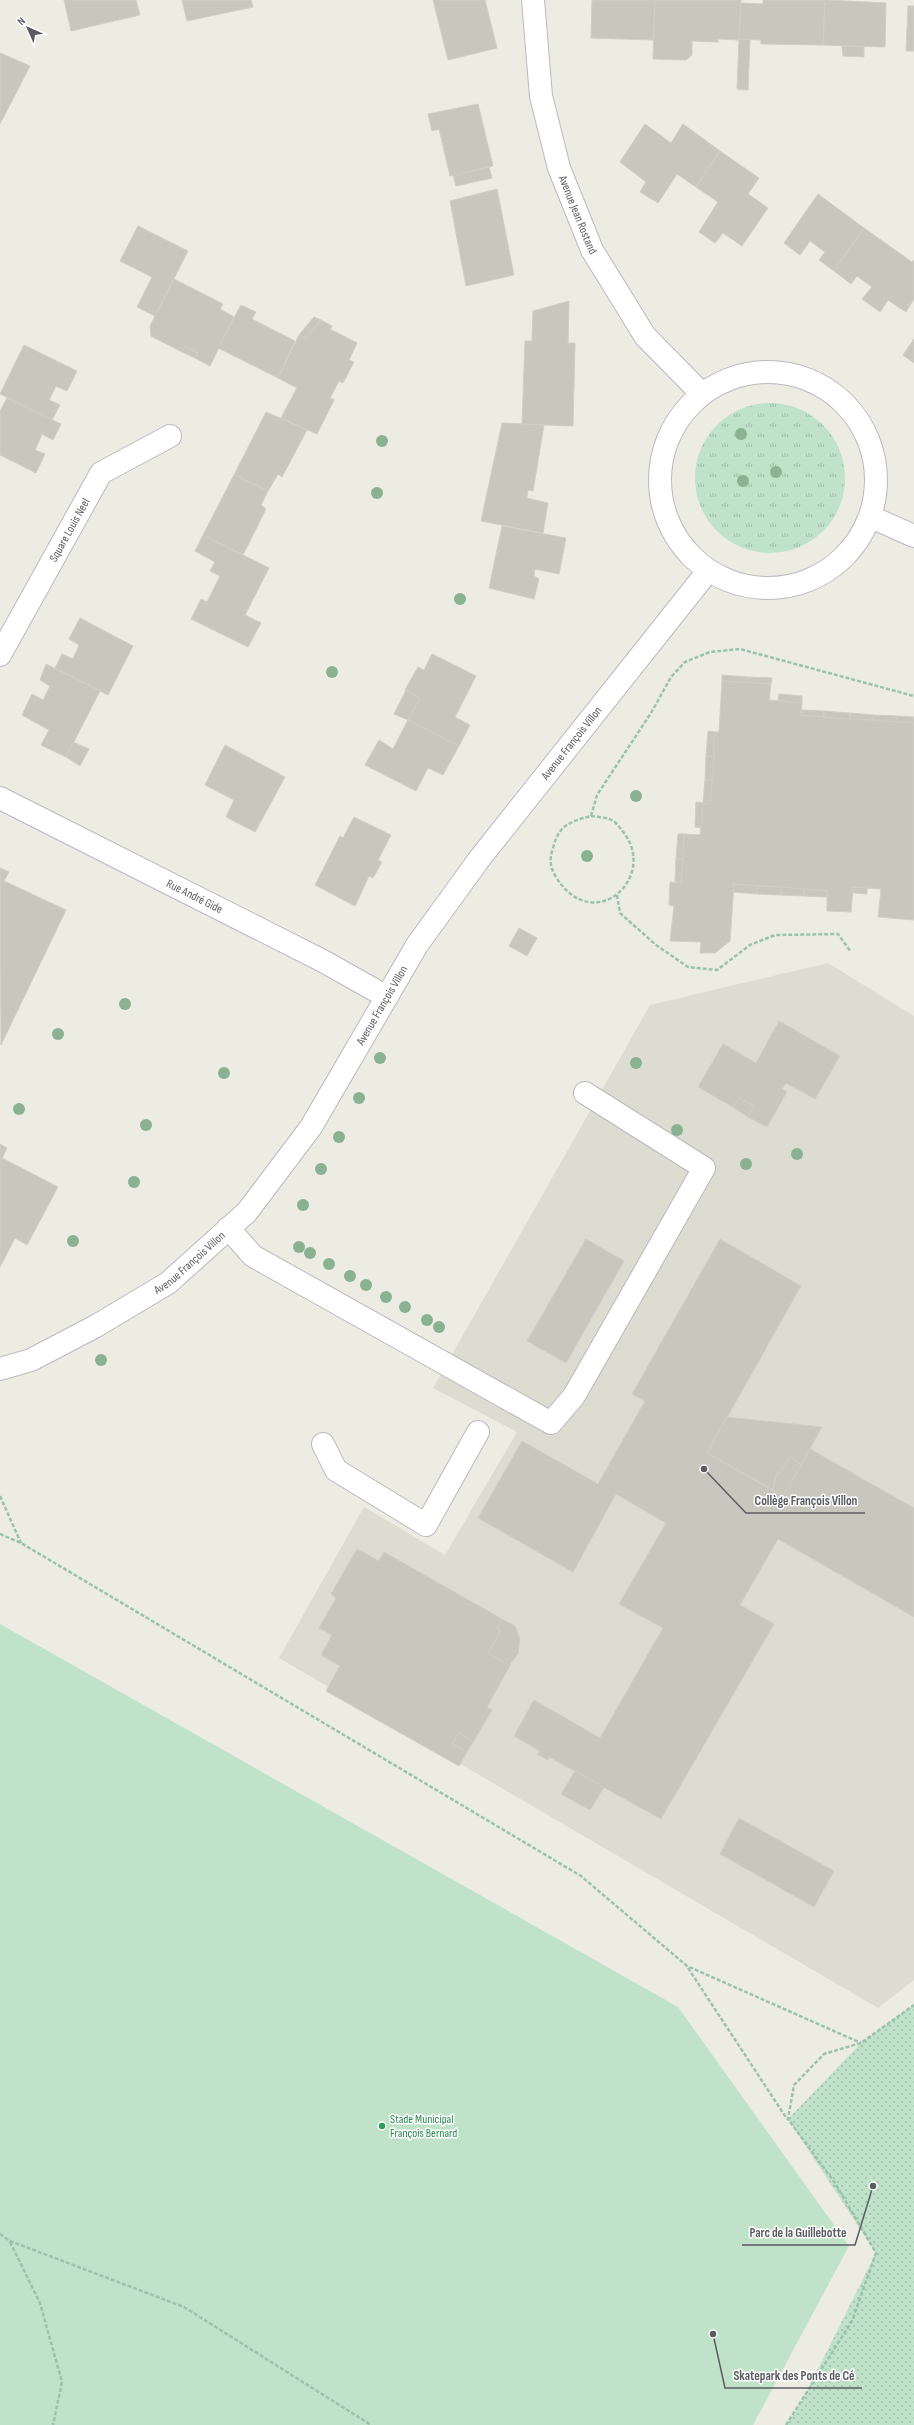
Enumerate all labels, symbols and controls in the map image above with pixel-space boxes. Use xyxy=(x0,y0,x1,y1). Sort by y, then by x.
north arrow xyxy=(8,8,48,48)
text: N xyxy=(15,15,28,28)
street label: Avenue Jean Rostand xyxy=(554,173,600,257)
street label: Square Louis Neel xyxy=(46,496,94,565)
street label: Avenue François Villon xyxy=(537,704,605,784)
street label: Rue André Gide xyxy=(164,876,225,917)
street label: Avenue François Villon xyxy=(353,963,411,1049)
street label: Avenue François Villon xyxy=(151,1228,229,1298)
callout: Collège François Villon xyxy=(746,1488,865,1513)
text: Collège François Villon xyxy=(755,1493,858,1509)
place label: Stade Municipal François Bernard xyxy=(390,2112,457,2141)
marker: Stade Municipal François Bernard xyxy=(377,2121,387,2131)
callout: Parc de la Guillebotte xyxy=(742,2220,855,2245)
text: Parc de la Guillebotte xyxy=(749,2225,847,2241)
callout: Skatepark des Ponts de Cé xyxy=(725,2363,862,2388)
text: Skatepark des Ponts de Cé xyxy=(733,2368,855,2384)

